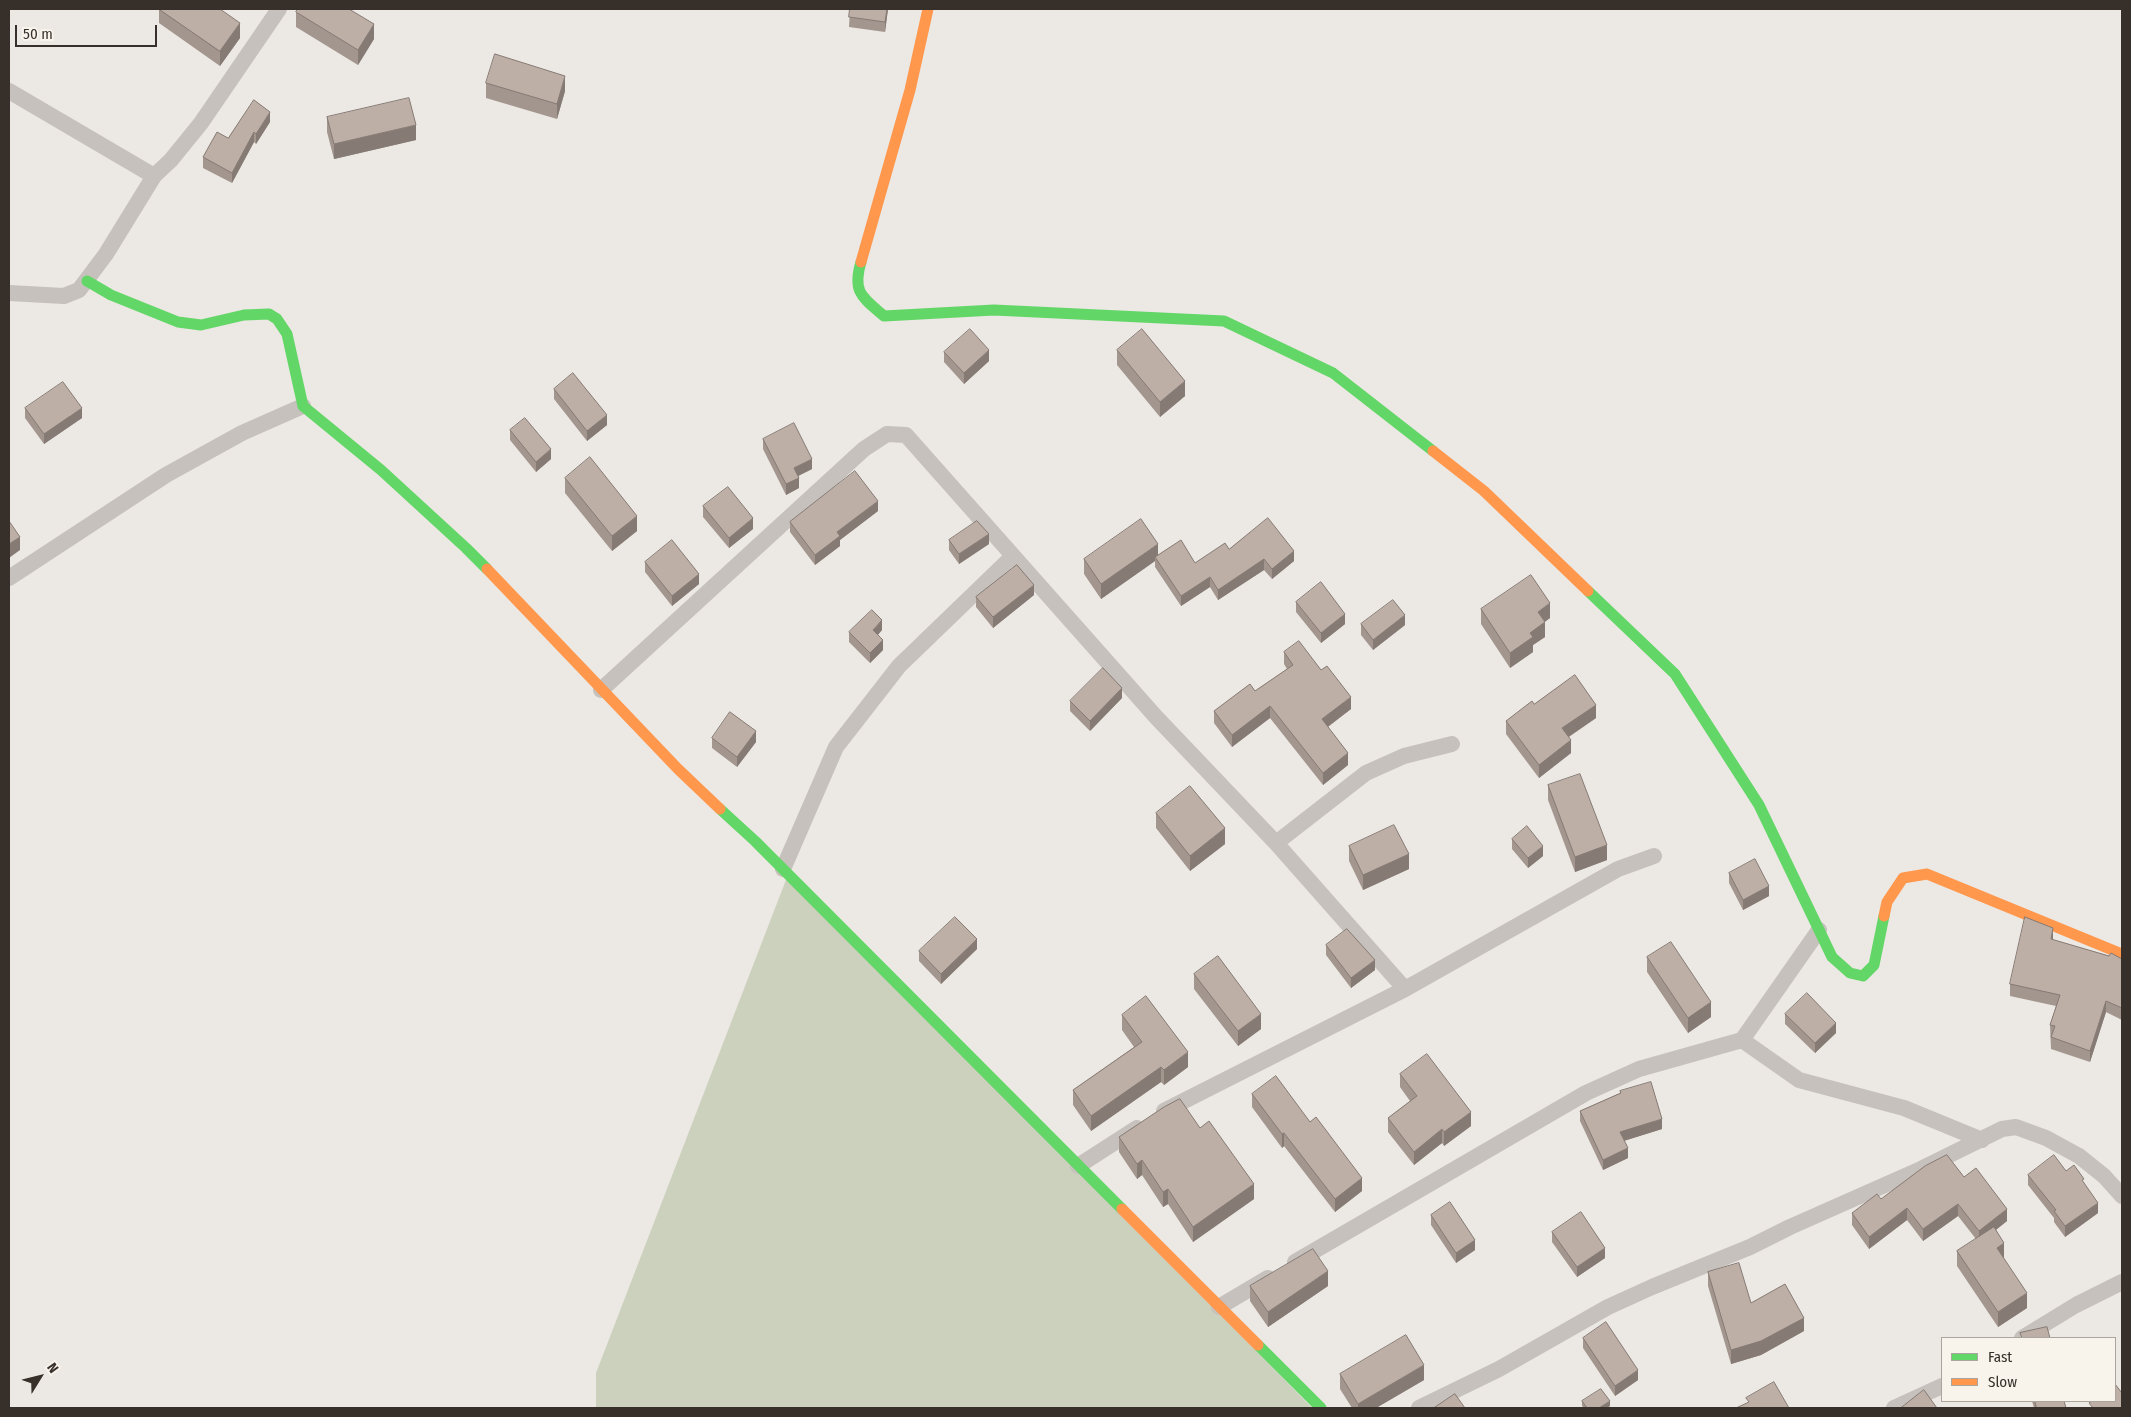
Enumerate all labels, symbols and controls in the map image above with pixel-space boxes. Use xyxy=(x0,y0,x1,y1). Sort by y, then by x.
scale bar xyxy=(18,15,160,47)
text: 50 m xyxy=(23,25,53,43)
legend xyxy=(1941,1337,2116,1402)
text: Fast xyxy=(1988,1348,2012,1366)
north arrow xyxy=(15,1352,65,1402)
text: N xyxy=(43,1359,62,1376)
text: Slow xyxy=(1988,1373,2017,1391)

